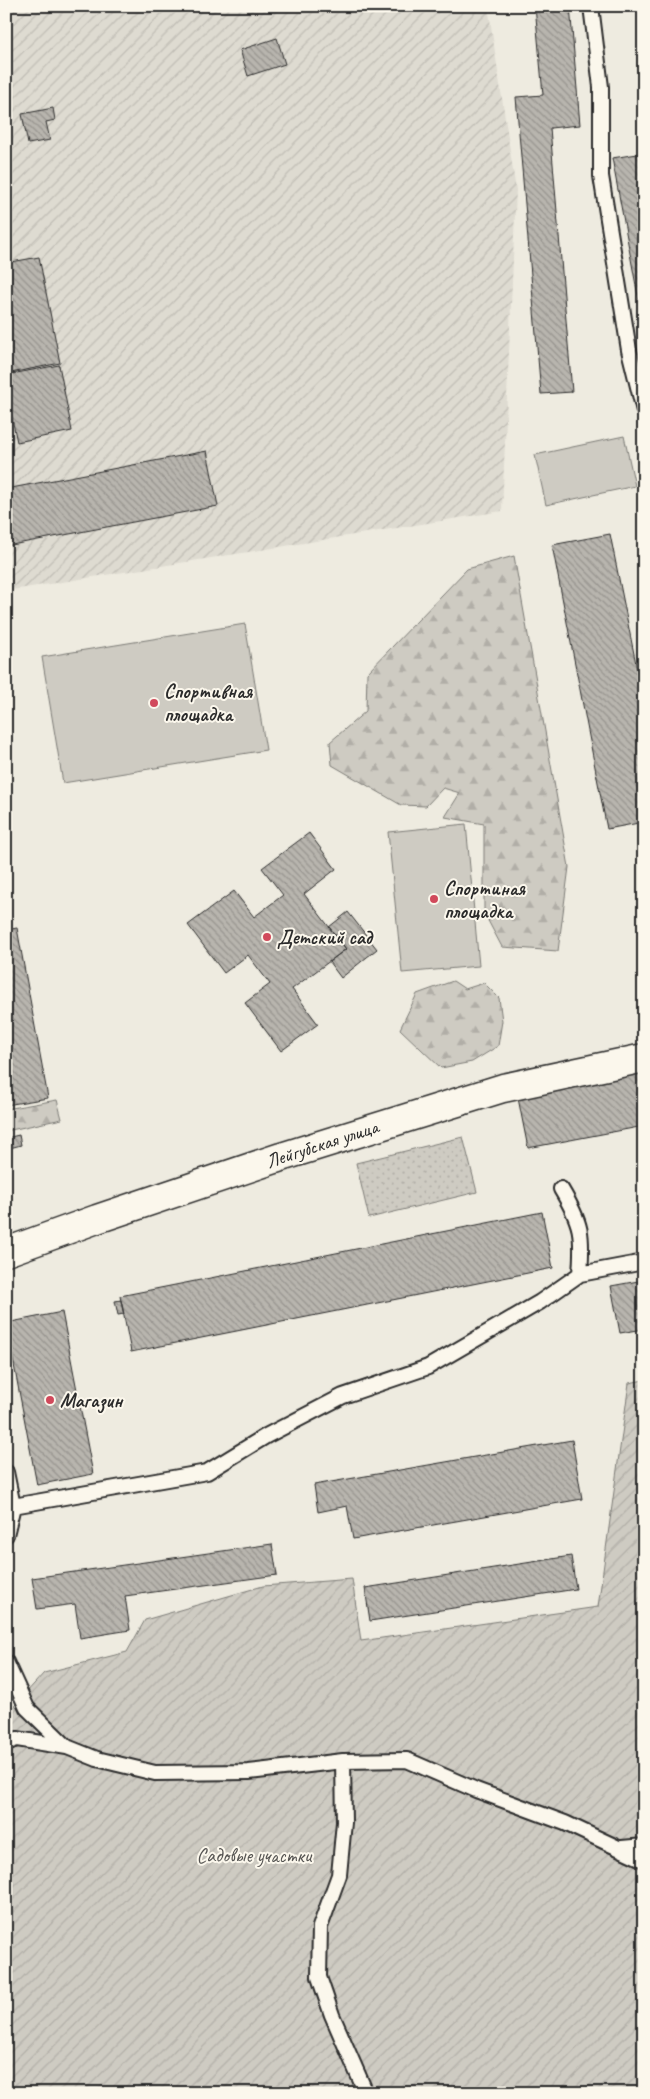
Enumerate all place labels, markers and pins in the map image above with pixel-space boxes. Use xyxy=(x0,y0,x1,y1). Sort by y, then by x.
place label: Спортивная площадка xyxy=(164,679,254,727)
marker: Спортивная площадка xyxy=(148,697,160,709)
place label: Спортиная площадка xyxy=(444,876,526,924)
marker: Спортиная площадка xyxy=(428,893,440,905)
place label: Детский сад xyxy=(277,925,374,950)
marker: Детский сад xyxy=(261,931,273,943)
place label: Магазин xyxy=(60,1388,124,1414)
marker: Магазин xyxy=(44,1394,56,1406)

